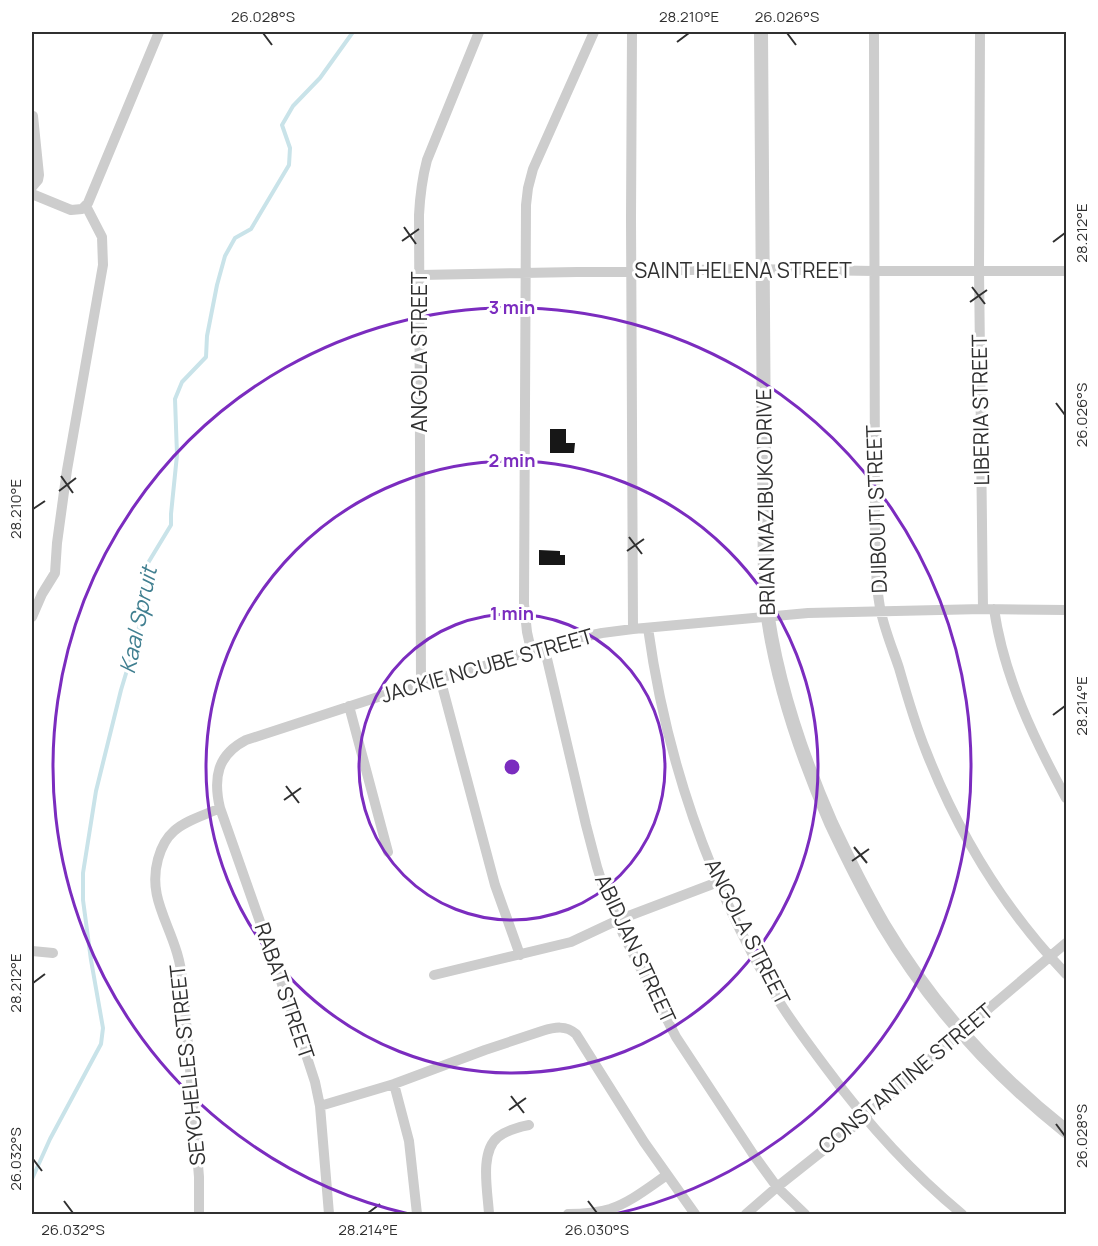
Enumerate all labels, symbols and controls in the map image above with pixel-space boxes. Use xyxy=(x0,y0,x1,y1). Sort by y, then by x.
text: 26.028°S xyxy=(231,6,295,27)
text: 28.210°E xyxy=(659,6,719,27)
text: 26.026°S xyxy=(755,6,819,27)
text: 28.212°E xyxy=(1071,203,1092,263)
street label: SAINT HELENA STREET xyxy=(634,256,852,284)
street label: ANGOLA STREET xyxy=(405,271,433,433)
text: 3 min xyxy=(489,295,535,319)
street label: LIBERIA STREET xyxy=(965,334,995,486)
text: 26.026°S xyxy=(1071,383,1092,447)
street label: BRIAN MAZIBUKO DRIVE xyxy=(749,388,781,616)
street label: DJIBOUTI STREET xyxy=(859,424,893,594)
text: 2 min xyxy=(489,448,535,472)
text: 28.210°E xyxy=(5,479,26,539)
water label: Kaal Spruit xyxy=(112,562,164,676)
text: 1 min xyxy=(490,601,534,625)
street label: JACKIE NCUBE STREET xyxy=(378,621,596,709)
text: 28.214°E xyxy=(1071,676,1092,736)
centre of rings xyxy=(502,757,522,777)
street label: ANGOLA STREET xyxy=(699,853,797,1010)
street label: ABIDJAN STREET xyxy=(589,869,683,1028)
street label: RABAT STREET xyxy=(248,919,322,1063)
text: 28.212°E xyxy=(5,953,26,1013)
street label: SEYCHELLES STREET xyxy=(162,963,212,1167)
street label: CONSTANTINE STREET xyxy=(812,996,999,1160)
text: 26.028°S xyxy=(1071,1104,1092,1168)
text: 26.032°S xyxy=(5,1127,26,1191)
text: 26.032°S xyxy=(41,1219,105,1240)
text: 28.214°E xyxy=(338,1219,398,1240)
text: 26.030°S xyxy=(565,1219,629,1240)

